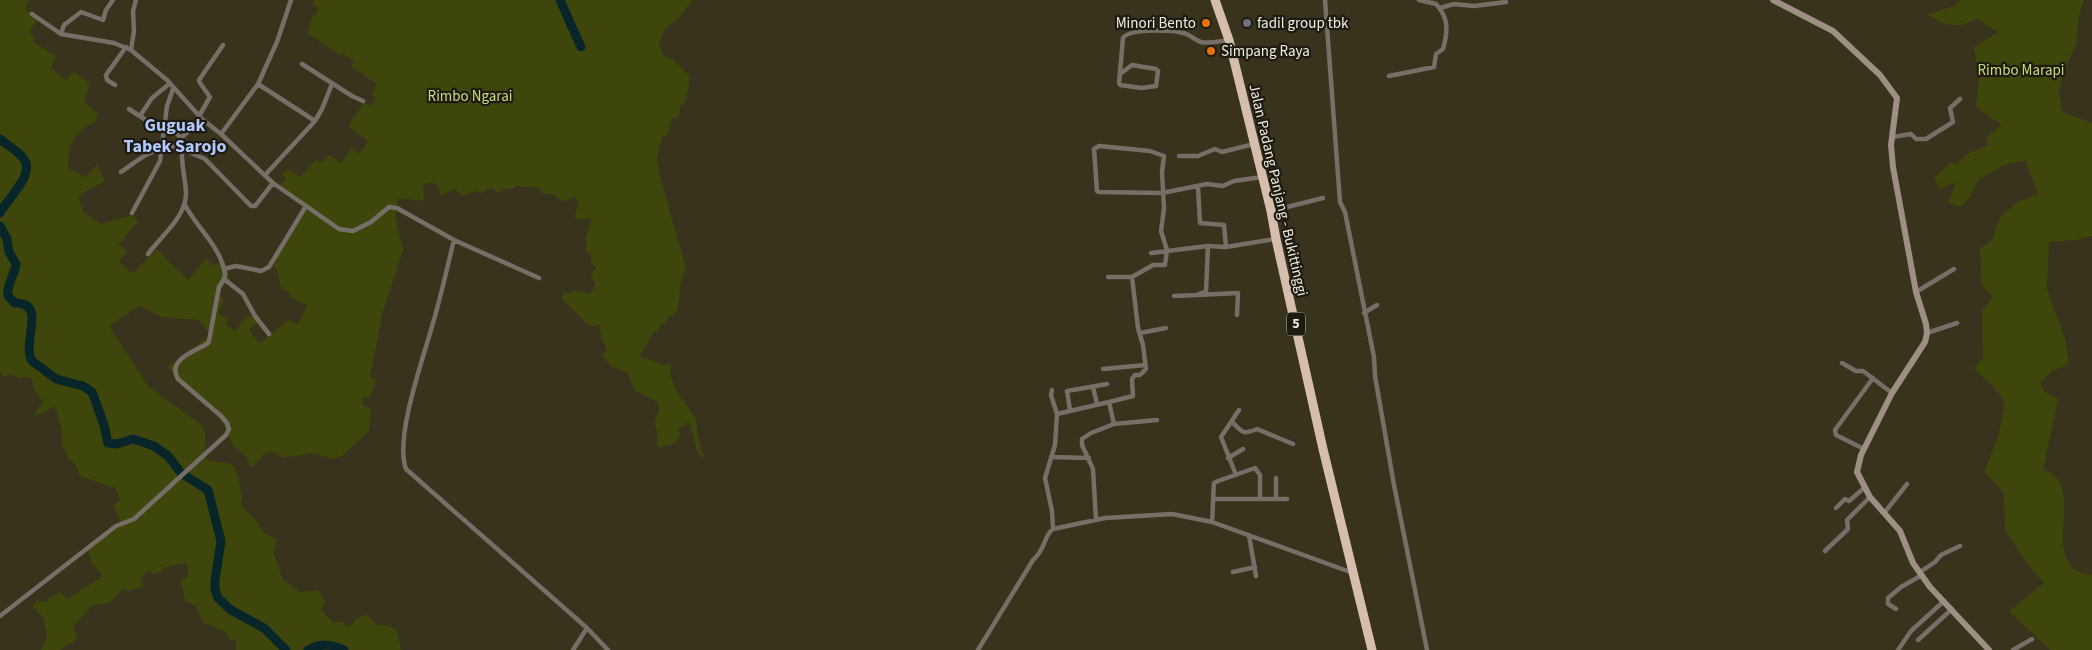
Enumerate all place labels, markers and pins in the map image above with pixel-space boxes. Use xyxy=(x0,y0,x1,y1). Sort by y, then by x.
place label: Minori Bento xyxy=(1116,13,1196,34)
place label: fadil group tbk xyxy=(1257,13,1349,34)
marker: Minori Bento xyxy=(1200,17,1212,29)
marker: fadil group tbk xyxy=(1241,17,1253,29)
place label: Simpang Raya xyxy=(1221,41,1310,62)
marker: Simpang Raya xyxy=(1205,45,1217,57)

